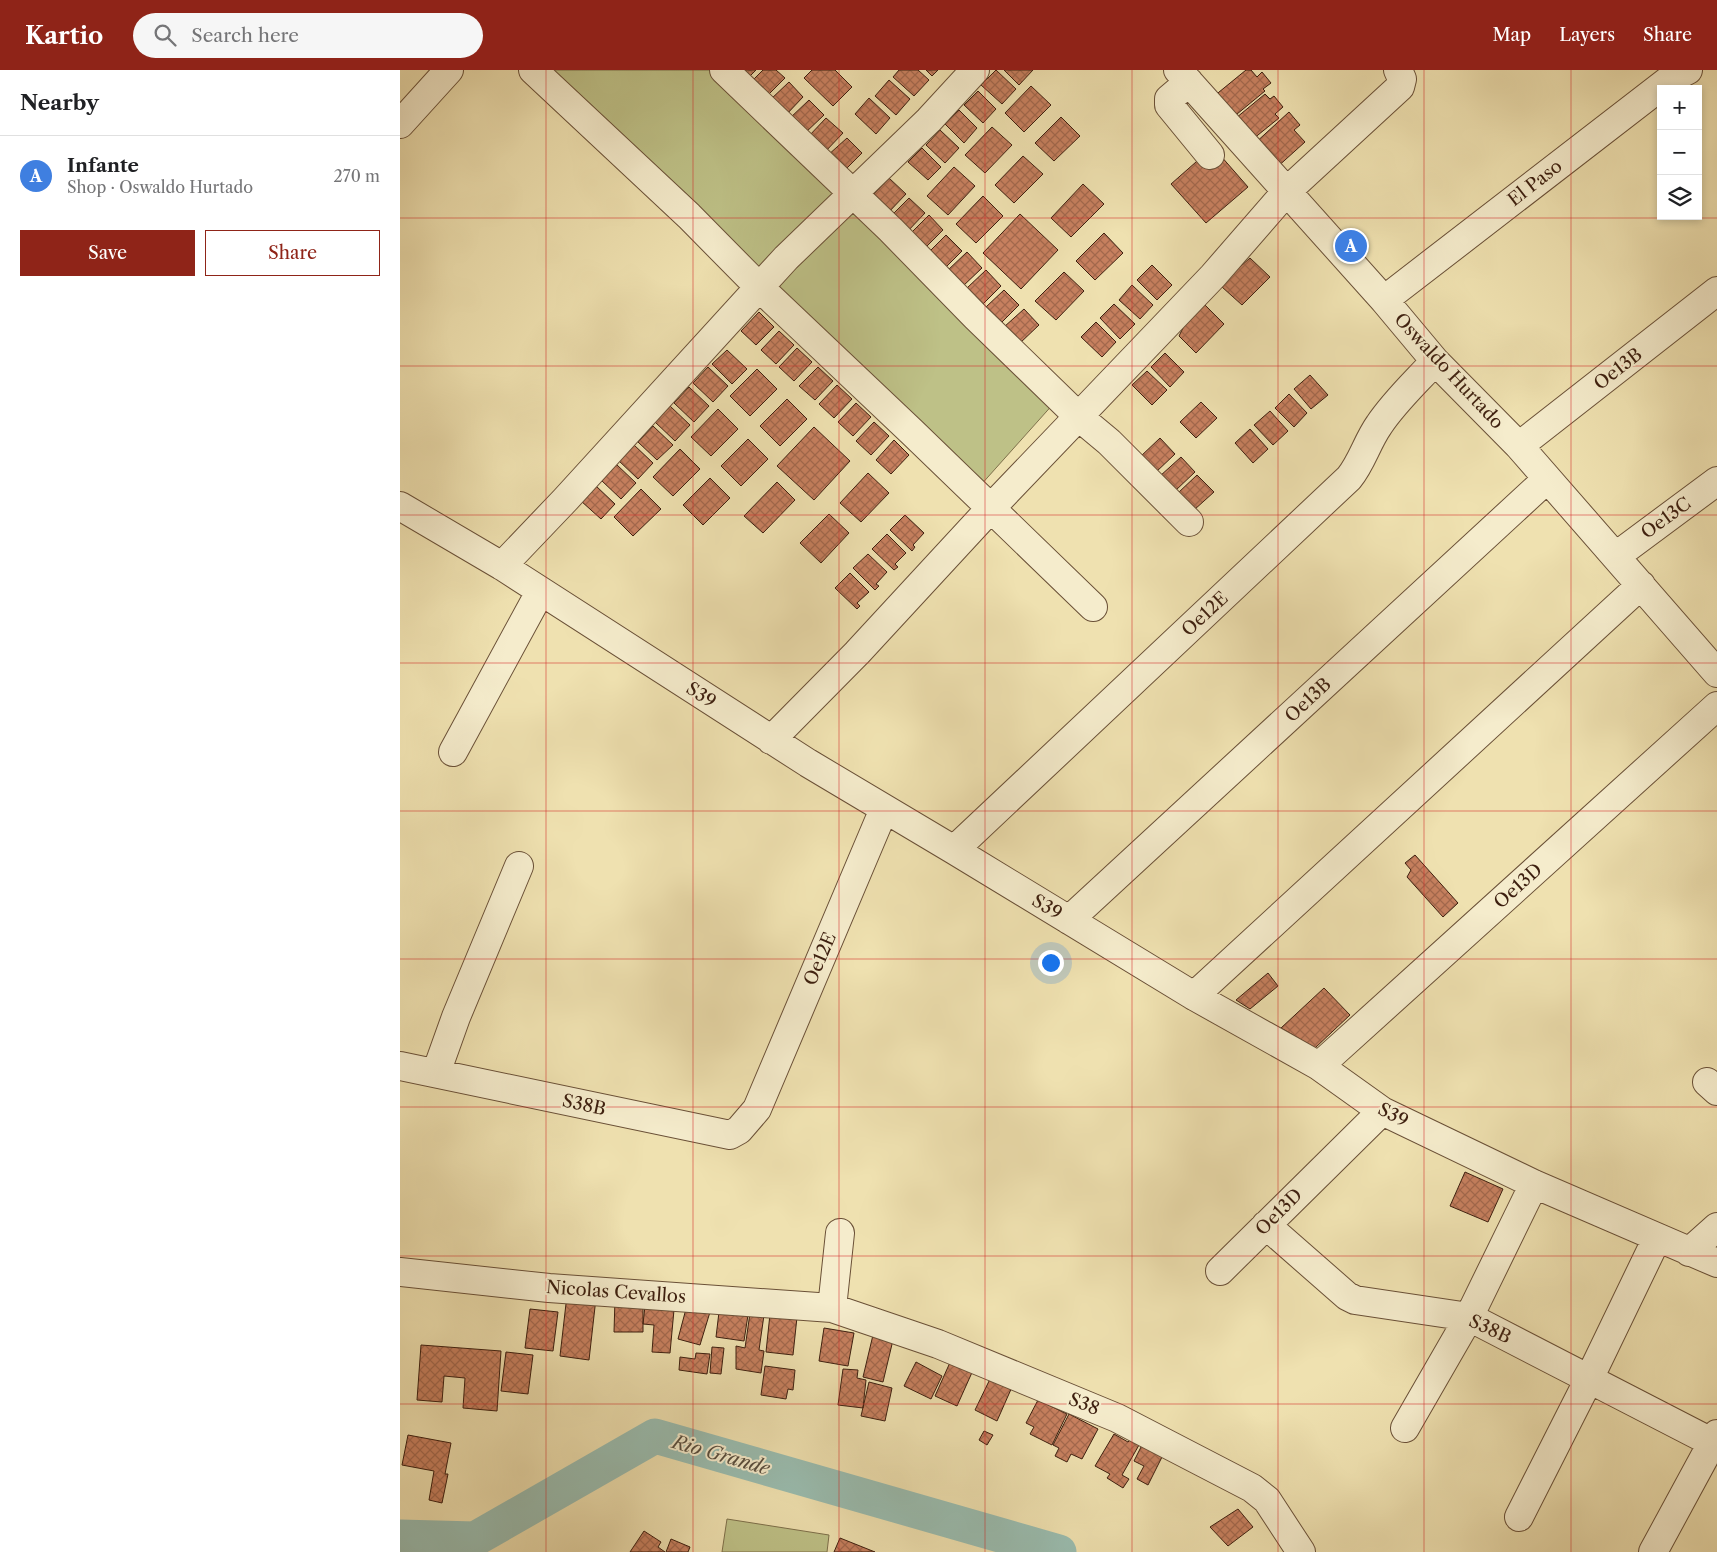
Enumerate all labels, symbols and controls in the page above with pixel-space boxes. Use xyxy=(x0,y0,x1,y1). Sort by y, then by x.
search box xyxy=(133,13,483,58)
text: Kartio xyxy=(25,21,103,50)
icon: search xyxy=(151,21,179,49)
text: Search here xyxy=(191,24,299,47)
text: Map xyxy=(1493,24,1531,46)
text: Layers xyxy=(1559,24,1615,46)
text: Share xyxy=(1643,24,1692,46)
map controls xyxy=(1657,85,1702,220)
button: + xyxy=(1657,85,1702,130)
text: Nearby xyxy=(20,90,99,115)
button: − xyxy=(1657,130,1702,175)
text: Infante xyxy=(67,154,139,177)
street label: El Paso xyxy=(1504,155,1566,211)
text: A xyxy=(30,166,42,186)
text: 270 m xyxy=(334,166,380,186)
button: layers xyxy=(1657,175,1702,220)
text: Shop · Oswaldo Hurtado xyxy=(67,177,253,197)
pin: A xyxy=(1335,227,1367,265)
button: Save xyxy=(20,230,195,276)
button: Share xyxy=(205,230,380,276)
street label: Oswaldo Hurtado xyxy=(1390,309,1508,433)
street label: Oe13B xyxy=(1590,343,1646,395)
street label: Oe13C xyxy=(1637,493,1695,543)
street label: Oe12E xyxy=(1177,587,1233,641)
street label: Oe13B xyxy=(1280,673,1336,727)
street label: S39 xyxy=(682,677,720,713)
street label: Oe13D xyxy=(1489,859,1547,913)
street label: S39 xyxy=(1028,890,1066,924)
street label: Oe12E xyxy=(799,929,841,989)
your location xyxy=(1038,950,1064,976)
street label: S38B xyxy=(560,1090,608,1120)
street label: S39 xyxy=(1374,1098,1412,1132)
street label: Oe13D xyxy=(1251,1184,1307,1240)
street label: Nicolas Cevallos xyxy=(545,1276,687,1308)
street label: S38B xyxy=(1465,1310,1515,1348)
street label: S38 xyxy=(1065,1388,1103,1420)
water label: Rio Grande xyxy=(668,1430,773,1480)

